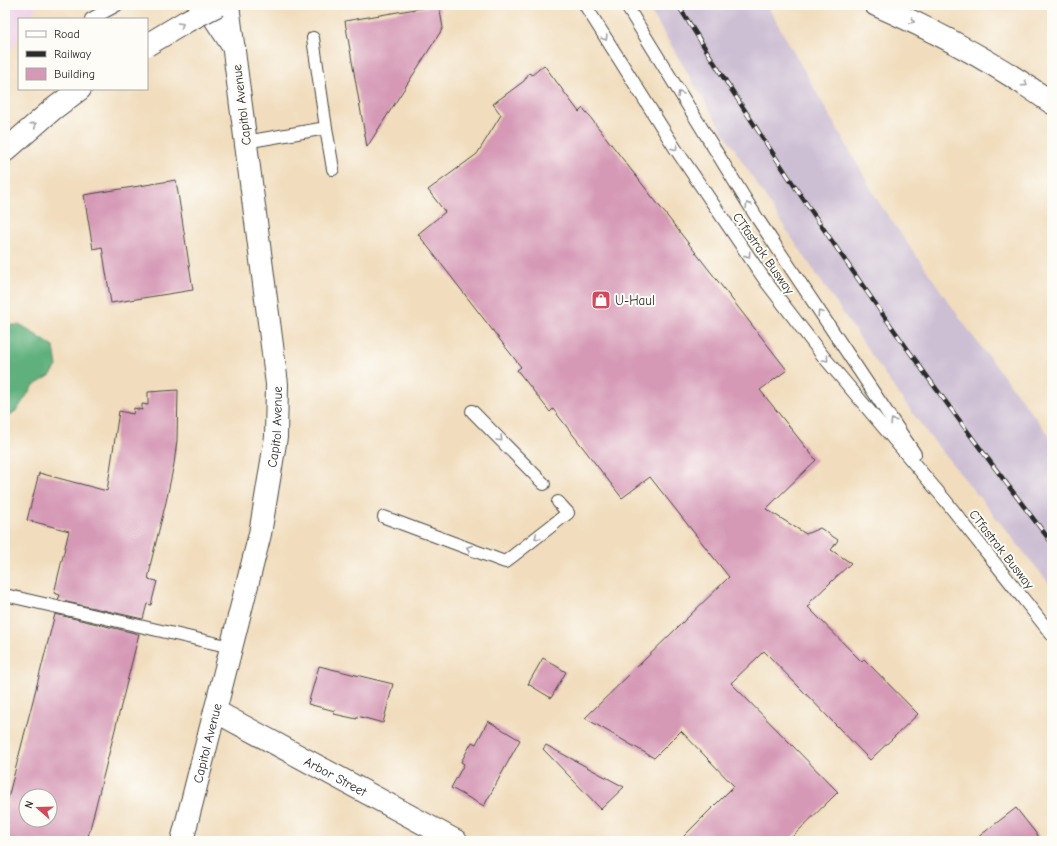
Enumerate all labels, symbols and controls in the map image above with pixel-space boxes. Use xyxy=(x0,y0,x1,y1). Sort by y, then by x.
one-way arrow xyxy=(907,16,915,24)
legend xyxy=(18,18,148,90)
one-way arrow xyxy=(176,22,184,29)
text: Road xyxy=(54,27,80,41)
one-way arrow xyxy=(600,34,608,41)
text: Railway xyxy=(54,47,92,61)
street label: Capitol Avenue xyxy=(229,63,254,146)
text: Building xyxy=(54,67,95,81)
one-way arrow xyxy=(1021,79,1028,87)
one-way arrow xyxy=(677,91,684,98)
one-way arrow xyxy=(30,122,37,129)
one-way arrow xyxy=(670,144,678,151)
one-way arrow xyxy=(745,202,753,209)
street label: CTfastrak Busway xyxy=(730,209,797,297)
one-way arrow xyxy=(743,251,750,258)
shop icon: U-Haul xyxy=(590,289,612,311)
place label: U-Haul xyxy=(615,293,655,308)
one-way arrow xyxy=(818,310,825,317)
one-way arrow xyxy=(822,355,829,362)
street label: Capitol Avenue xyxy=(264,386,285,469)
one-way arrow xyxy=(891,418,898,425)
one-way arrow xyxy=(495,434,503,442)
street label: CTfastrak Busway xyxy=(966,507,1037,592)
one-way arrow xyxy=(535,532,542,539)
one-way arrow xyxy=(465,545,472,553)
street label: Capitol Avenue xyxy=(190,701,225,785)
street label: Arbor Street xyxy=(302,754,370,800)
north arrow xyxy=(18,788,58,828)
text: N xyxy=(22,799,36,810)

